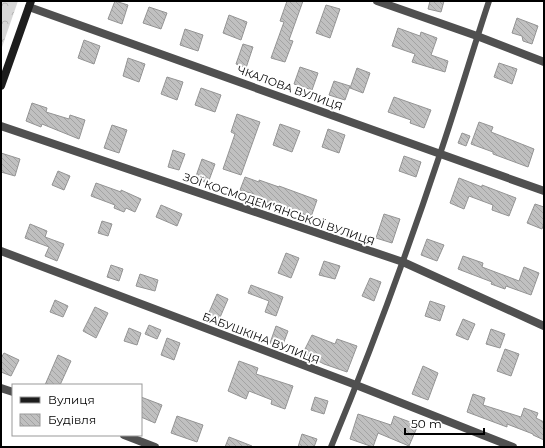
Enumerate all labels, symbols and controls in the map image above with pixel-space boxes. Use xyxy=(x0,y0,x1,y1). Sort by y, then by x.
street label: ЧКАЛОВА ВУЛИЦЯ xyxy=(236,62,344,114)
street label: ЗОЇ КОСМОДЕМ’ЯНСЬКОЇ ВУЛИЦЯ xyxy=(181,170,377,248)
street label: БАБУШКІНА ВУЛИЦЯ xyxy=(200,309,322,367)
legend xyxy=(12,384,142,436)
text: Вулиця xyxy=(48,392,95,407)
scale bar xyxy=(405,410,484,436)
text: Будівля xyxy=(48,412,96,427)
text: 50 m xyxy=(411,416,442,431)

